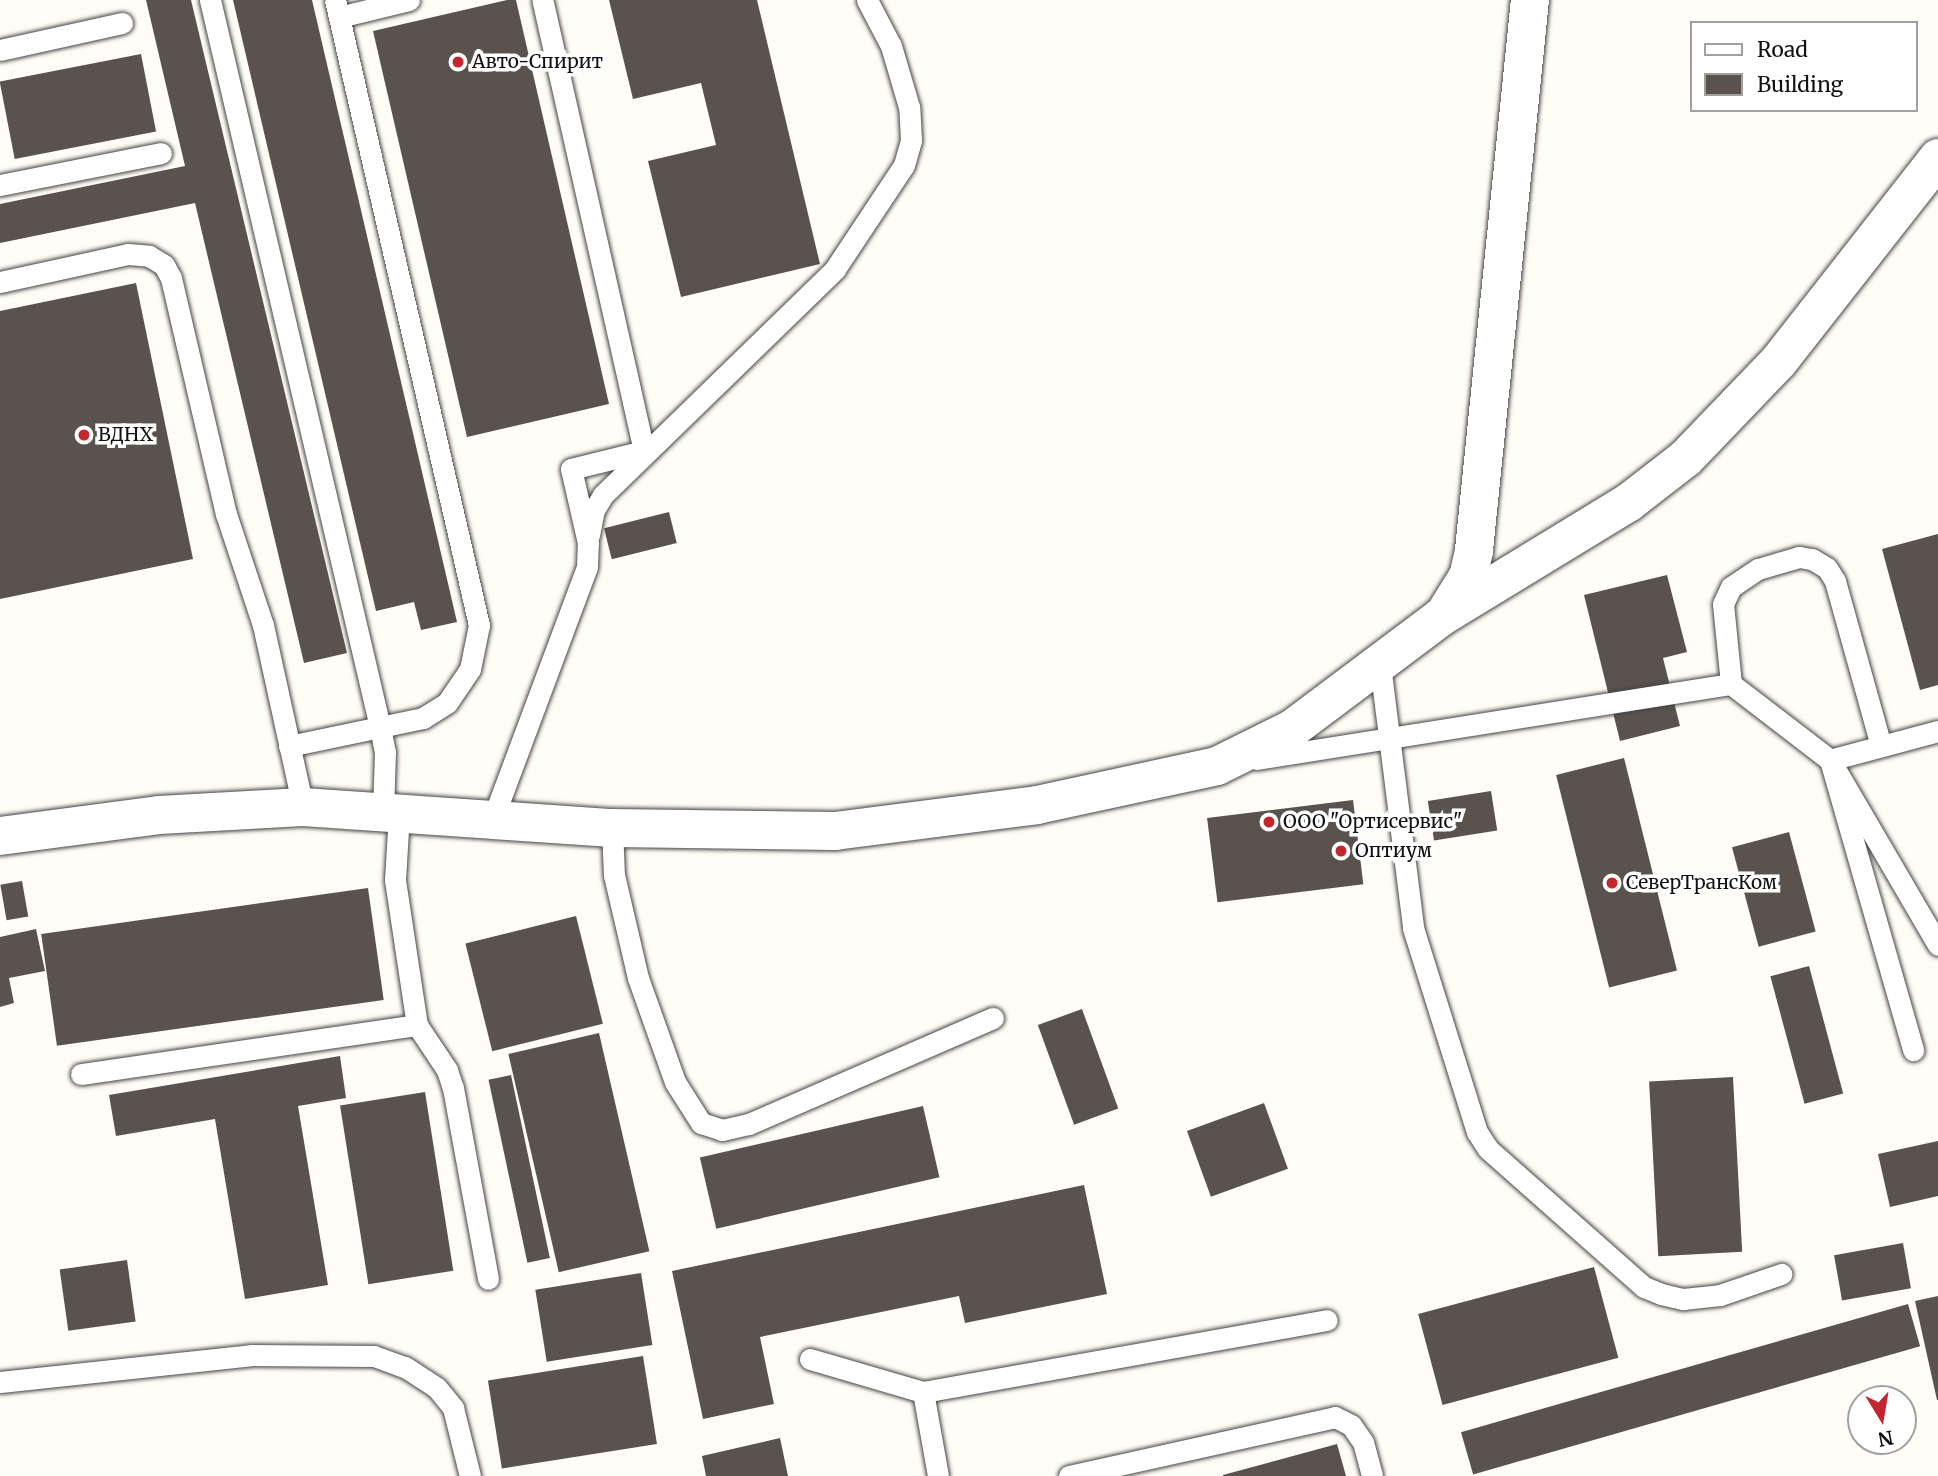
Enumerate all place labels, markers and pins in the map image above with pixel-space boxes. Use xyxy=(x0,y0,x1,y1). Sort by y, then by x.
place label: Авто-Спирит xyxy=(472,51,603,73)
marker: Авто-Спирит xyxy=(450,54,466,70)
place label: ВДНХ xyxy=(98,424,153,446)
marker: ВДНХ xyxy=(76,427,92,443)
place label: ООО "Ортисервис" xyxy=(1283,811,1462,833)
marker: ООО "Ортисервис" xyxy=(1261,814,1277,830)
place label: Оптиум xyxy=(1355,840,1432,862)
marker: Оптиум xyxy=(1333,843,1349,859)
place label: СеверТрансКом xyxy=(1626,872,1777,894)
marker: СеверТрансКом xyxy=(1604,875,1620,891)

